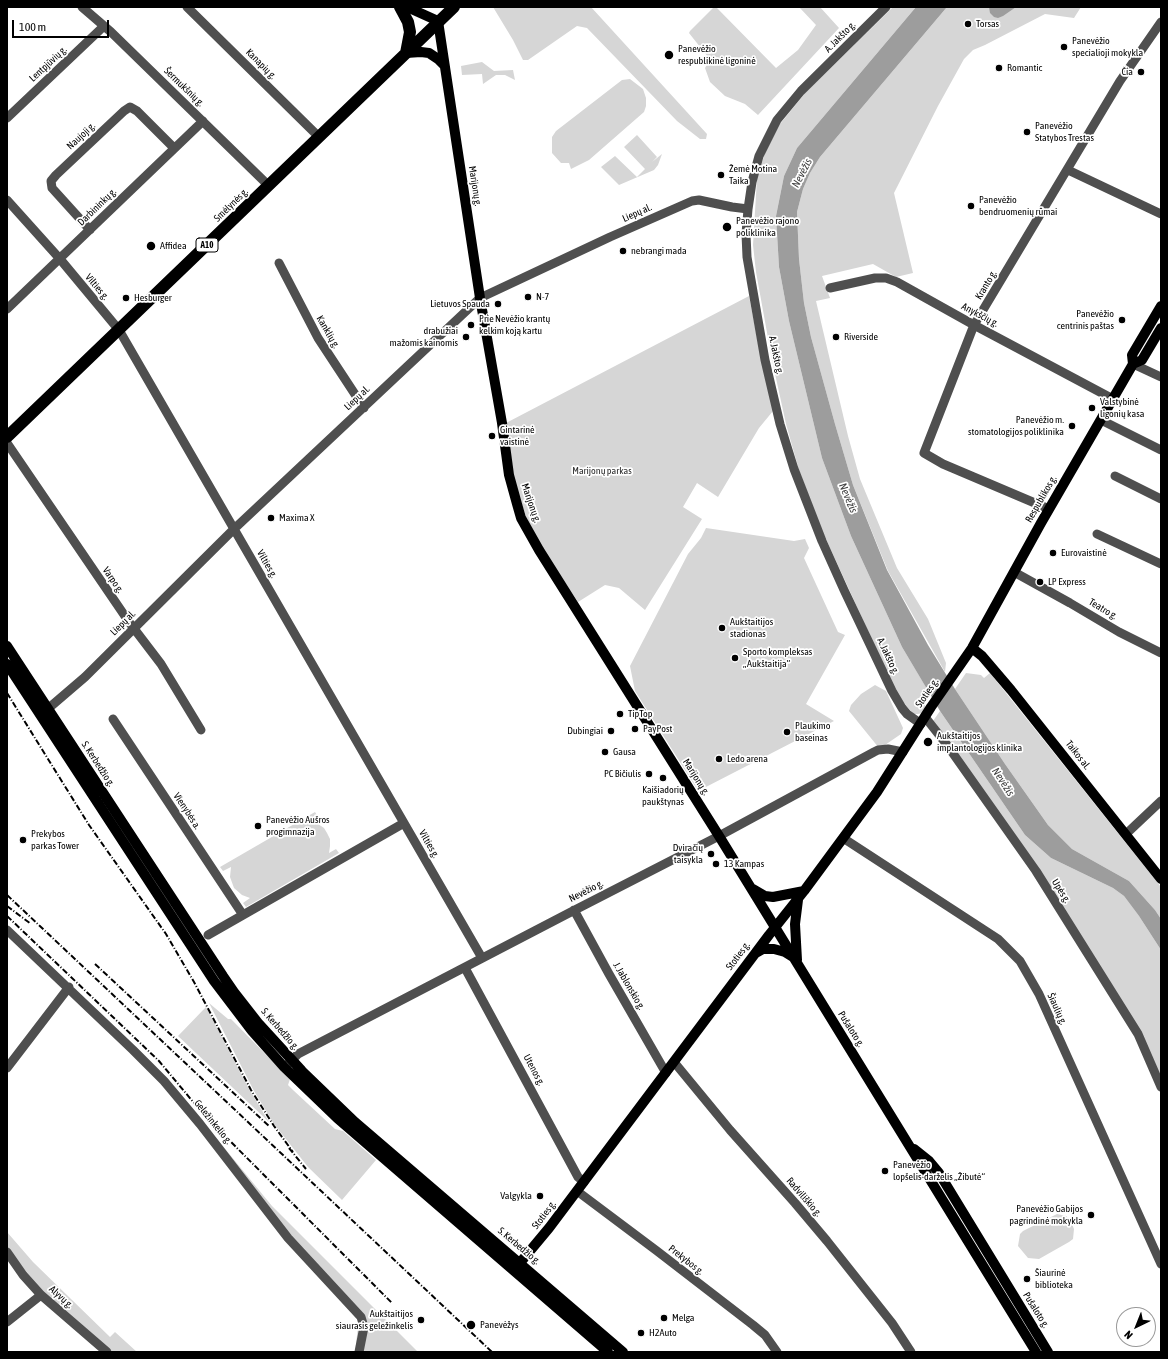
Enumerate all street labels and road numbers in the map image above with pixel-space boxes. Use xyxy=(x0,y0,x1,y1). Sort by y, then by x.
street label: A. Jakšto g. xyxy=(822,19,858,55)
street label: Lentpjūvių g. xyxy=(27,44,69,84)
street label: Kanapių g. xyxy=(243,46,279,82)
street label: Šermukšnių g. xyxy=(161,65,207,109)
street label: Naujoji g. xyxy=(64,120,98,152)
street label: Marijonų g. xyxy=(466,165,484,207)
street label: Darbininkų g. xyxy=(75,186,119,228)
street label: Smėlynės g. xyxy=(211,186,251,224)
street label: Liepų al. xyxy=(621,201,653,225)
road number: A10 xyxy=(196,238,218,252)
street label: Kranto g. xyxy=(973,268,999,302)
street label: Vilties g. xyxy=(83,271,111,303)
street label: Anykščių g. xyxy=(959,300,1001,330)
street label: Kanklių g. xyxy=(314,313,342,351)
street label: A. Jakšto g. xyxy=(766,335,786,375)
street label: Liepų al. xyxy=(342,383,372,413)
street label: Respublikos g. xyxy=(1023,473,1059,525)
street label: Marijonų g. xyxy=(519,482,543,524)
street label: Vilties g. xyxy=(254,548,280,580)
street label: Varpo g. xyxy=(100,565,126,595)
street label: Teatro g. xyxy=(1087,596,1119,622)
street label: Liepų al. xyxy=(108,608,138,638)
street label: A. Jakšto g. xyxy=(874,636,902,676)
street label: Stoties g. xyxy=(913,676,941,710)
street label: Taikos al. xyxy=(1063,738,1093,772)
street label: S. Kerbedžio g. xyxy=(79,739,117,789)
street label: Marijonų g. xyxy=(680,757,712,797)
street label: Vienybės a. xyxy=(171,790,203,832)
street label: Vilties g. xyxy=(416,828,442,860)
street label: Nevėžio g. xyxy=(567,877,605,905)
street label: Upės g. xyxy=(1049,877,1073,905)
street label: Stoties g. xyxy=(723,939,753,973)
street label: J. Jablonskio g. xyxy=(611,960,647,1012)
street label: Šiaulių g. xyxy=(1045,991,1069,1027)
street label: S. Kerbedžio g. xyxy=(259,1006,301,1052)
street label: Pušaloto g. xyxy=(835,1009,867,1049)
street label: Utenos g. xyxy=(521,1052,547,1088)
street label: Geležinkelio g. xyxy=(191,1097,235,1147)
street label: Radviliškio g. xyxy=(784,1175,824,1219)
street label: Stoties g. xyxy=(529,1198,559,1232)
street label: S. Kerbedžio g. xyxy=(495,1225,543,1267)
street label: Prekybos g. xyxy=(666,1243,706,1277)
street label: Alyvų g. xyxy=(47,1283,75,1311)
street label: Pušaloto g. xyxy=(1020,1290,1052,1330)

